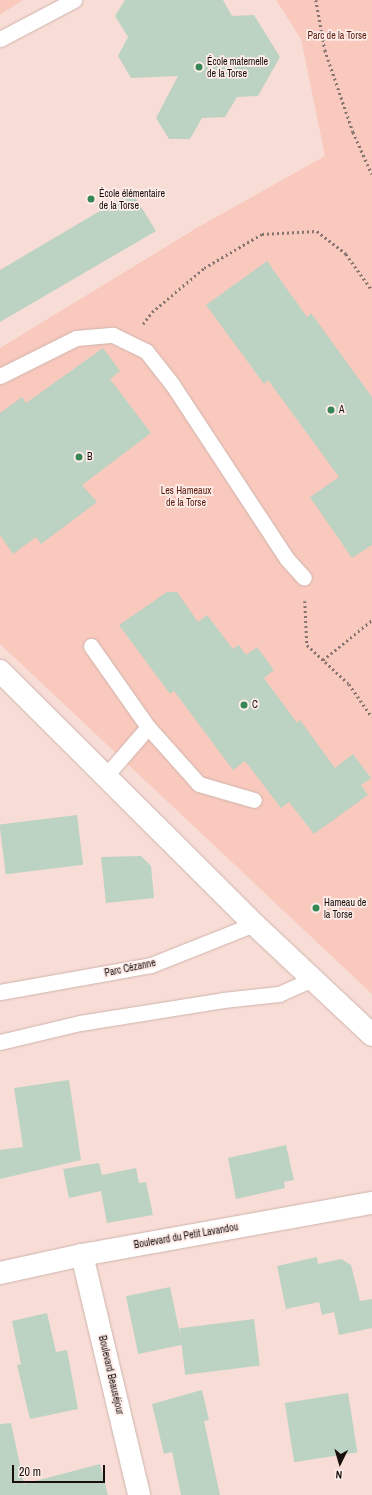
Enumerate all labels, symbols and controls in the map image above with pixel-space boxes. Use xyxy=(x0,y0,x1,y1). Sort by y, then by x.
park label: Parc de la Torse xyxy=(307,30,367,42)
place label: École maternelle de la Torse xyxy=(207,55,268,78)
marker: École maternelle de la Torse xyxy=(194,62,204,72)
place label: École élémentaire de la Torse xyxy=(99,187,165,210)
marker: École élémentaire de la Torse xyxy=(86,194,96,204)
place label: A xyxy=(339,404,344,416)
marker: A xyxy=(326,405,336,415)
place label: B xyxy=(87,451,92,463)
marker: B xyxy=(74,452,84,462)
park label: Les Hameaux de la Torse xyxy=(161,484,211,508)
place label: C xyxy=(252,699,258,711)
marker: C xyxy=(239,700,249,710)
place label: Hameau de la Torse xyxy=(324,896,366,920)
marker: Hameau de la Torse xyxy=(311,903,321,913)
street label: Parc Cézanne xyxy=(103,957,157,979)
street label: Boulevard du Petit Lavandou xyxy=(133,1221,239,1251)
street label: Boulevard Beauséjour xyxy=(96,1334,126,1416)
north arrow xyxy=(320,1443,360,1483)
scale bar xyxy=(14,1457,107,1483)
text: 20 m xyxy=(19,1464,41,1480)
text: N xyxy=(335,1468,343,1482)

